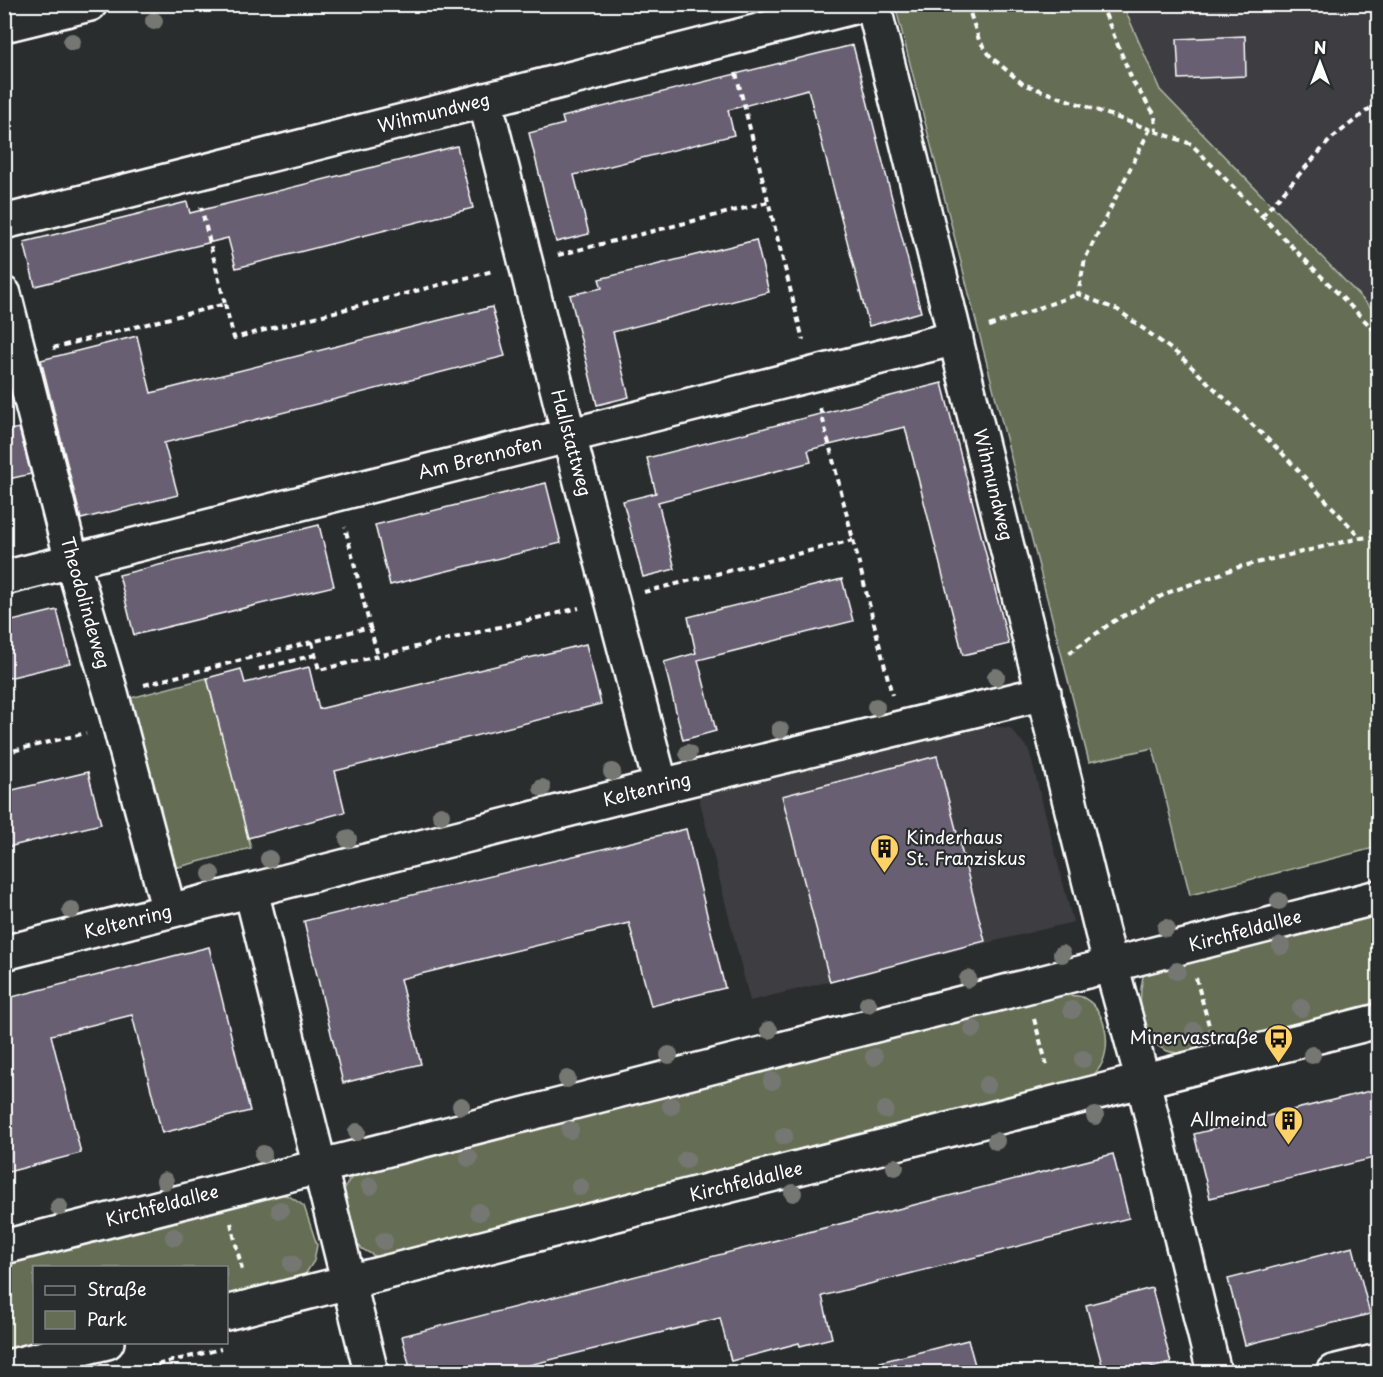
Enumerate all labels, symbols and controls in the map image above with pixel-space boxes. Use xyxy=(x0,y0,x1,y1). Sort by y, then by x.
north arrow xyxy=(1290,33,1350,93)
text: N xyxy=(1314,35,1326,59)
street label: Wihmundweg xyxy=(375,85,492,139)
street label: Hallstattweg xyxy=(545,386,600,499)
street label: Wihmundweg xyxy=(967,426,1021,543)
street label: Am Brennofen xyxy=(415,428,544,485)
street label: Theodolindeweg xyxy=(55,533,118,672)
street label: Keltenring xyxy=(600,765,693,812)
place label: Kinderhaus St. Franziskus xyxy=(906,823,1026,871)
building icon: Kinderhaus St. Franziskus xyxy=(869,832,901,874)
street label: Keltenring xyxy=(81,897,174,944)
street label: Kirchfeldallee xyxy=(1185,902,1304,958)
bus stop icon: Minervastraße xyxy=(1263,1022,1295,1064)
place label: Minervastraße xyxy=(1130,1023,1258,1050)
building icon: Allmeind xyxy=(1272,1104,1304,1146)
place label: Allmeind xyxy=(1190,1105,1267,1132)
street label: Kirchfeldallee xyxy=(686,1153,805,1208)
street label: Kirchfeldallee xyxy=(102,1177,221,1233)
legend xyxy=(33,1266,228,1344)
text: Straße xyxy=(87,1275,147,1302)
text: Park xyxy=(87,1305,127,1332)

